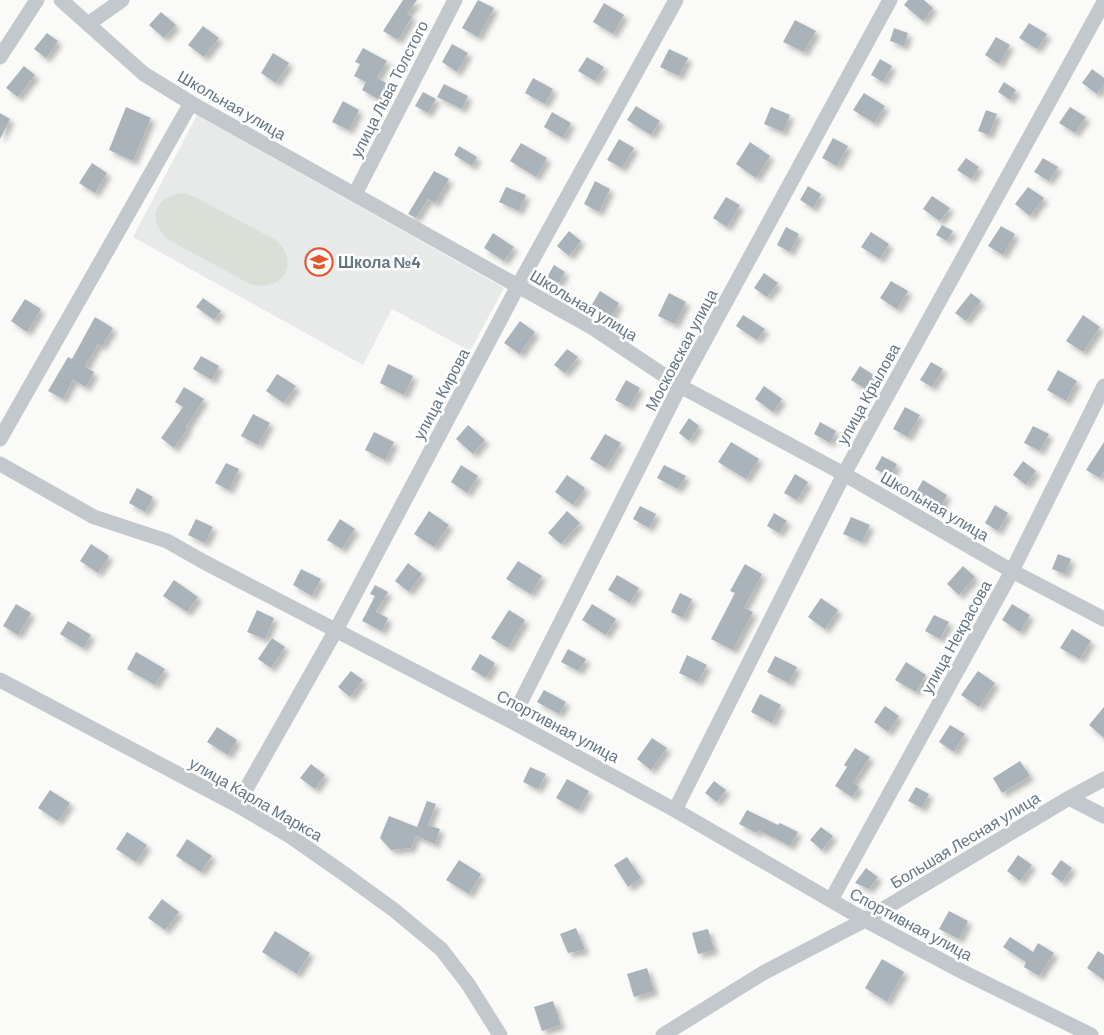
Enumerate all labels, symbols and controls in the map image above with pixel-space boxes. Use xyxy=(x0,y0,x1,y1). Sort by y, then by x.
street label: улица Льва Толстого xyxy=(346,17,431,160)
street label: Школьная улица xyxy=(175,66,290,143)
school or university icon: Школа №4 xyxy=(304,247,334,277)
place label: Школа №4 xyxy=(338,252,421,271)
street label: Школьная улица xyxy=(527,265,641,344)
street label: Московская улица xyxy=(641,286,721,414)
street label: улица Крылова xyxy=(832,340,903,448)
street label: улица Кирова xyxy=(409,345,473,443)
street label: Школьная улица xyxy=(878,467,993,544)
street label: улица Некрасова xyxy=(917,577,995,697)
street label: Спортивная улица xyxy=(494,685,623,766)
street label: улица Карла Маркса xyxy=(186,753,326,844)
street label: Большая Лесная улица xyxy=(886,787,1043,892)
street label: Спортивная улица xyxy=(847,883,976,964)

